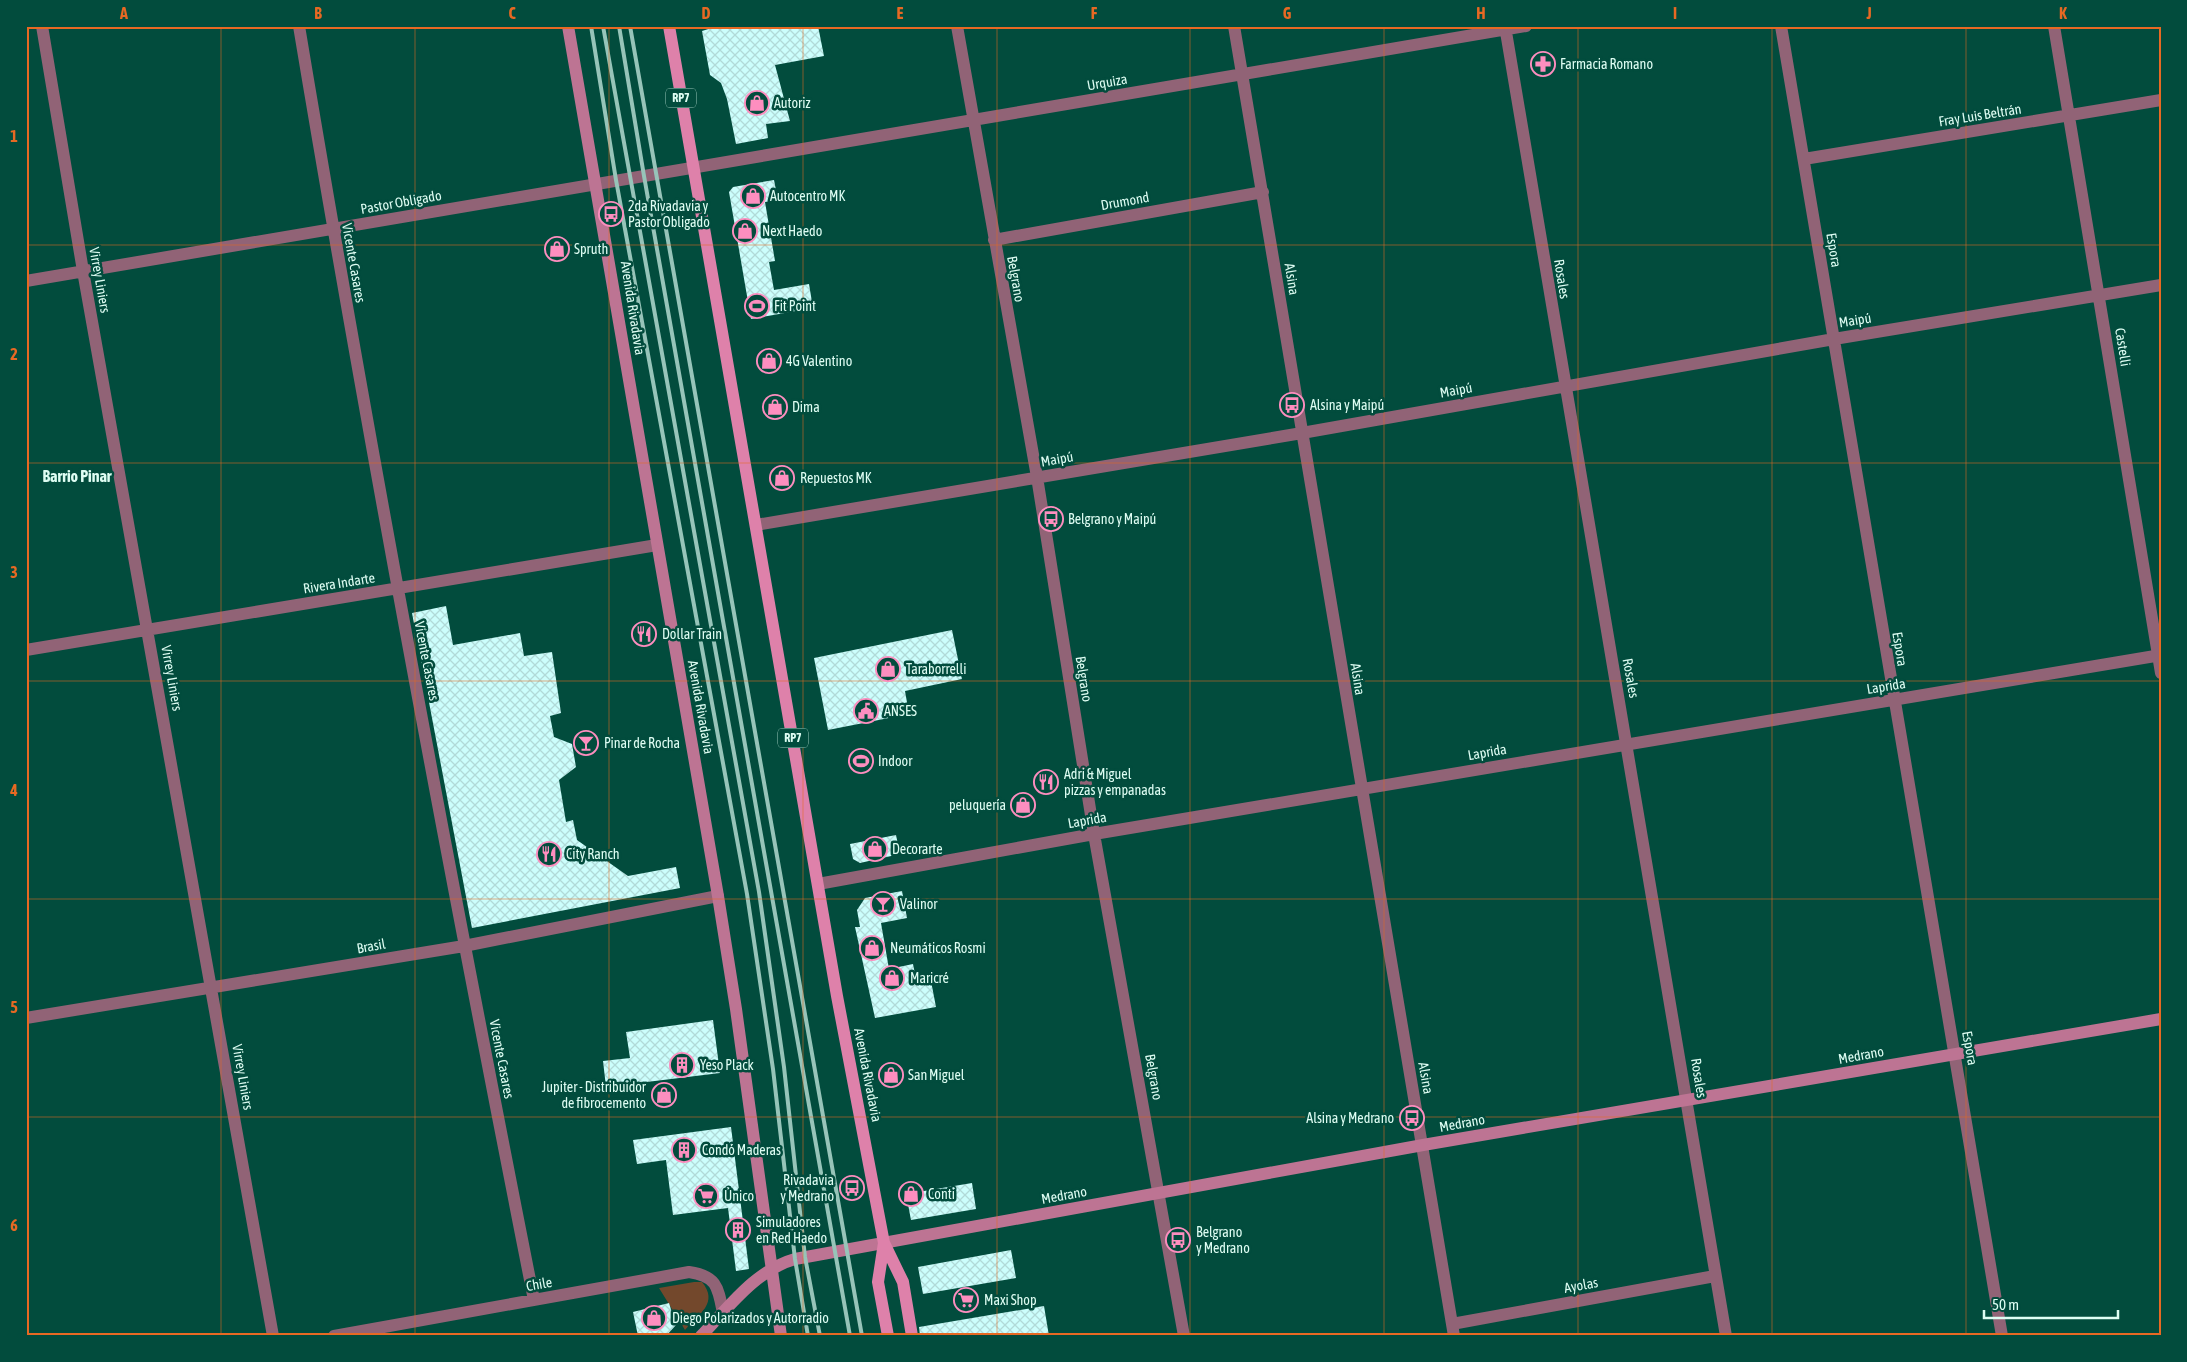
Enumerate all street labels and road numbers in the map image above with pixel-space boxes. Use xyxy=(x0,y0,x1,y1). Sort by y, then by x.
street label: Urquiza xyxy=(1086,71,1128,93)
road number: RP7 xyxy=(666,89,696,108)
street label: Fray Luis Beltrán xyxy=(1937,101,2023,129)
street label: Pastor Obligado xyxy=(359,187,443,217)
street label: Drumond xyxy=(1100,189,1150,213)
street label: Vicente Casares xyxy=(339,222,369,304)
street label: Espora xyxy=(1823,232,1845,268)
street label: Virrey Liniers xyxy=(86,246,114,314)
street label: Belgrano xyxy=(1004,255,1028,303)
street label: Rosales xyxy=(1551,258,1573,300)
street label: Avenida Rivadavia xyxy=(618,260,648,356)
street label: Alsina xyxy=(1282,262,1302,296)
street label: Maipú xyxy=(1838,310,1872,330)
street label: Castelli xyxy=(2112,327,2134,367)
street label: Maipú xyxy=(1439,379,1473,401)
street label: Maipú xyxy=(1040,448,1074,470)
street label: Rivera Indarte xyxy=(302,569,376,597)
street label: Vicente Casares xyxy=(411,620,443,702)
street label: Espora xyxy=(1889,631,1911,667)
street label: Virrey Liniers xyxy=(158,644,186,712)
street label: Belgrano xyxy=(1072,655,1096,703)
street label: Rosales xyxy=(1620,657,1642,699)
street label: Avenida Rivadavia xyxy=(685,659,717,755)
street label: Alsina xyxy=(1348,662,1368,696)
street label: Laprida xyxy=(1865,675,1907,697)
road number: RP7 xyxy=(778,728,808,748)
street label: Laprida xyxy=(1466,741,1508,763)
street label: Laprida xyxy=(1066,809,1108,831)
street label: Brasil xyxy=(355,936,387,956)
street label: Vicente Casares xyxy=(486,1018,518,1100)
street label: Avenida Rivadavia xyxy=(851,1027,885,1123)
street label: Espora xyxy=(1959,1030,1981,1066)
street label: Virrey Liniers xyxy=(229,1043,257,1111)
street label: Medrano xyxy=(1837,1043,1885,1067)
street label: Belgrano xyxy=(1142,1053,1166,1101)
street label: Rosales xyxy=(1688,1057,1710,1099)
street label: Alsina xyxy=(1415,1061,1437,1095)
street label: Medrano xyxy=(1438,1111,1486,1135)
street label: Medrano xyxy=(1040,1183,1088,1207)
street label: Chile xyxy=(525,1274,553,1294)
street label: Ayolas xyxy=(1563,1274,1599,1296)

